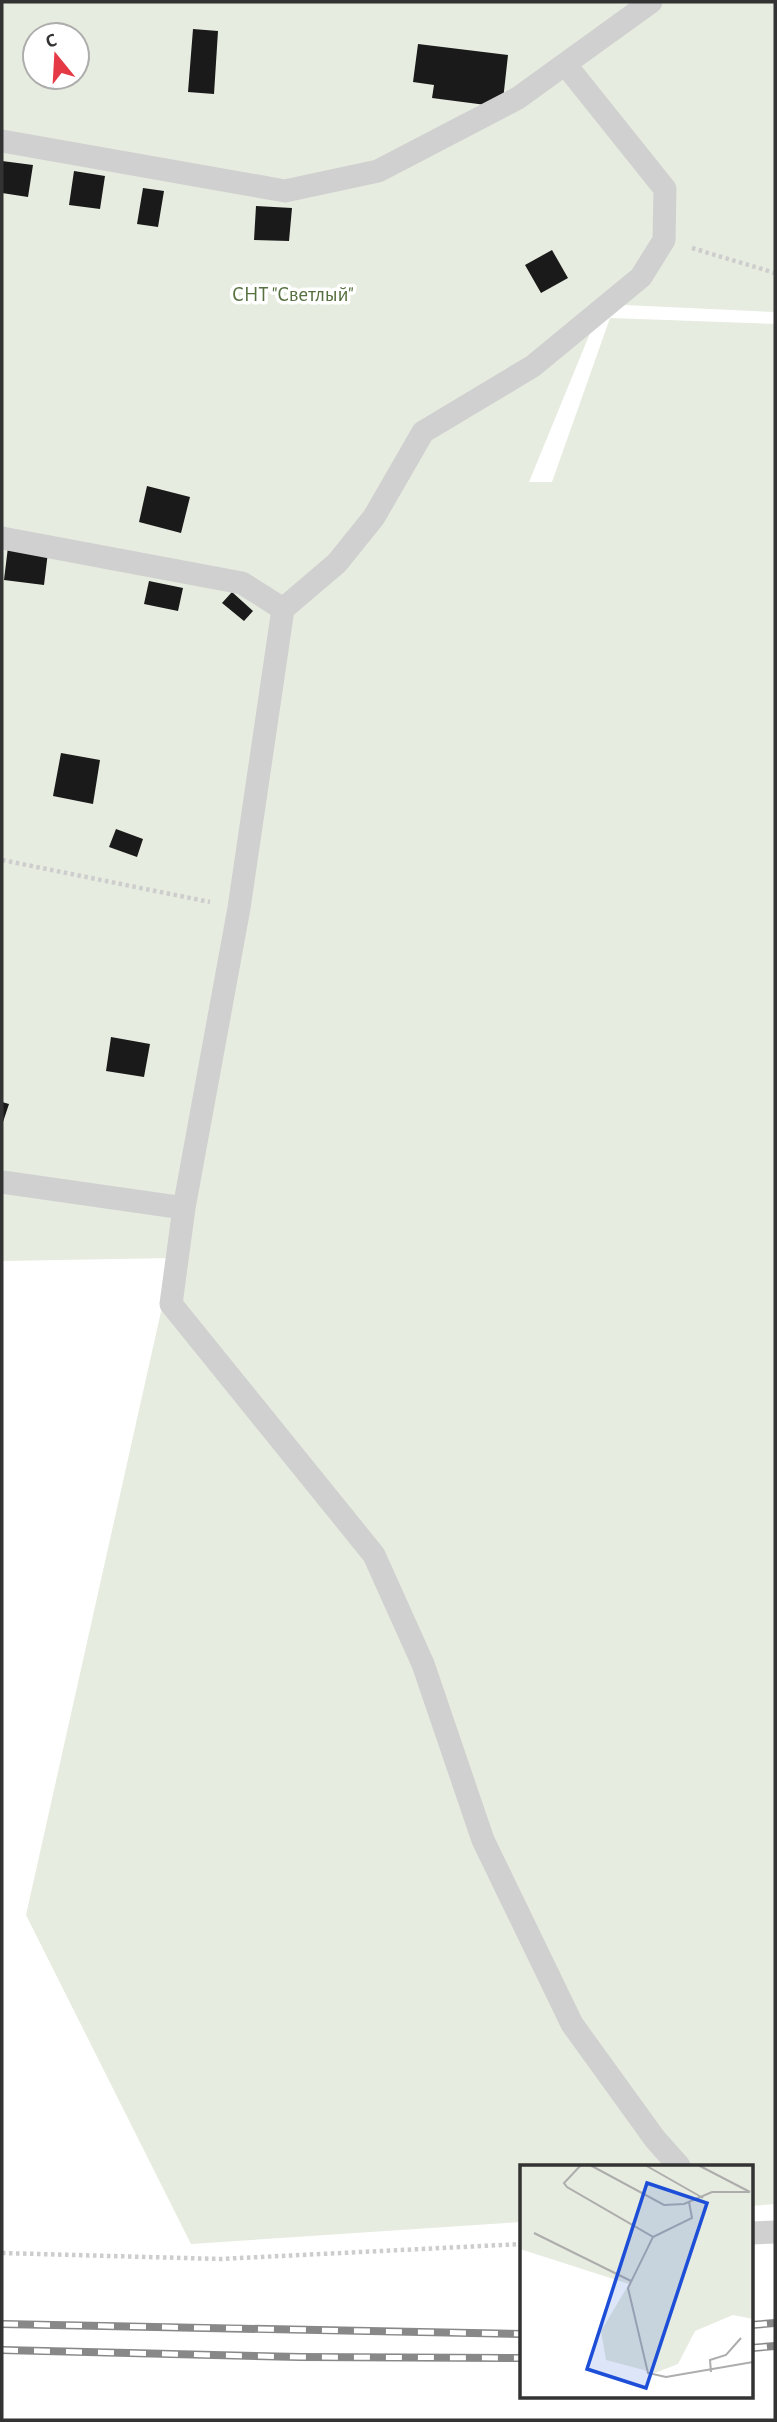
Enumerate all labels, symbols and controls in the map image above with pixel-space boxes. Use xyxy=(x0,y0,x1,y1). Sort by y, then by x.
north arrow xyxy=(21,21,91,91)
text: С xyxy=(43,31,59,52)
park label: СНТ "Светлый" xyxy=(232,284,354,305)
inset map xyxy=(520,2165,752,2398)

